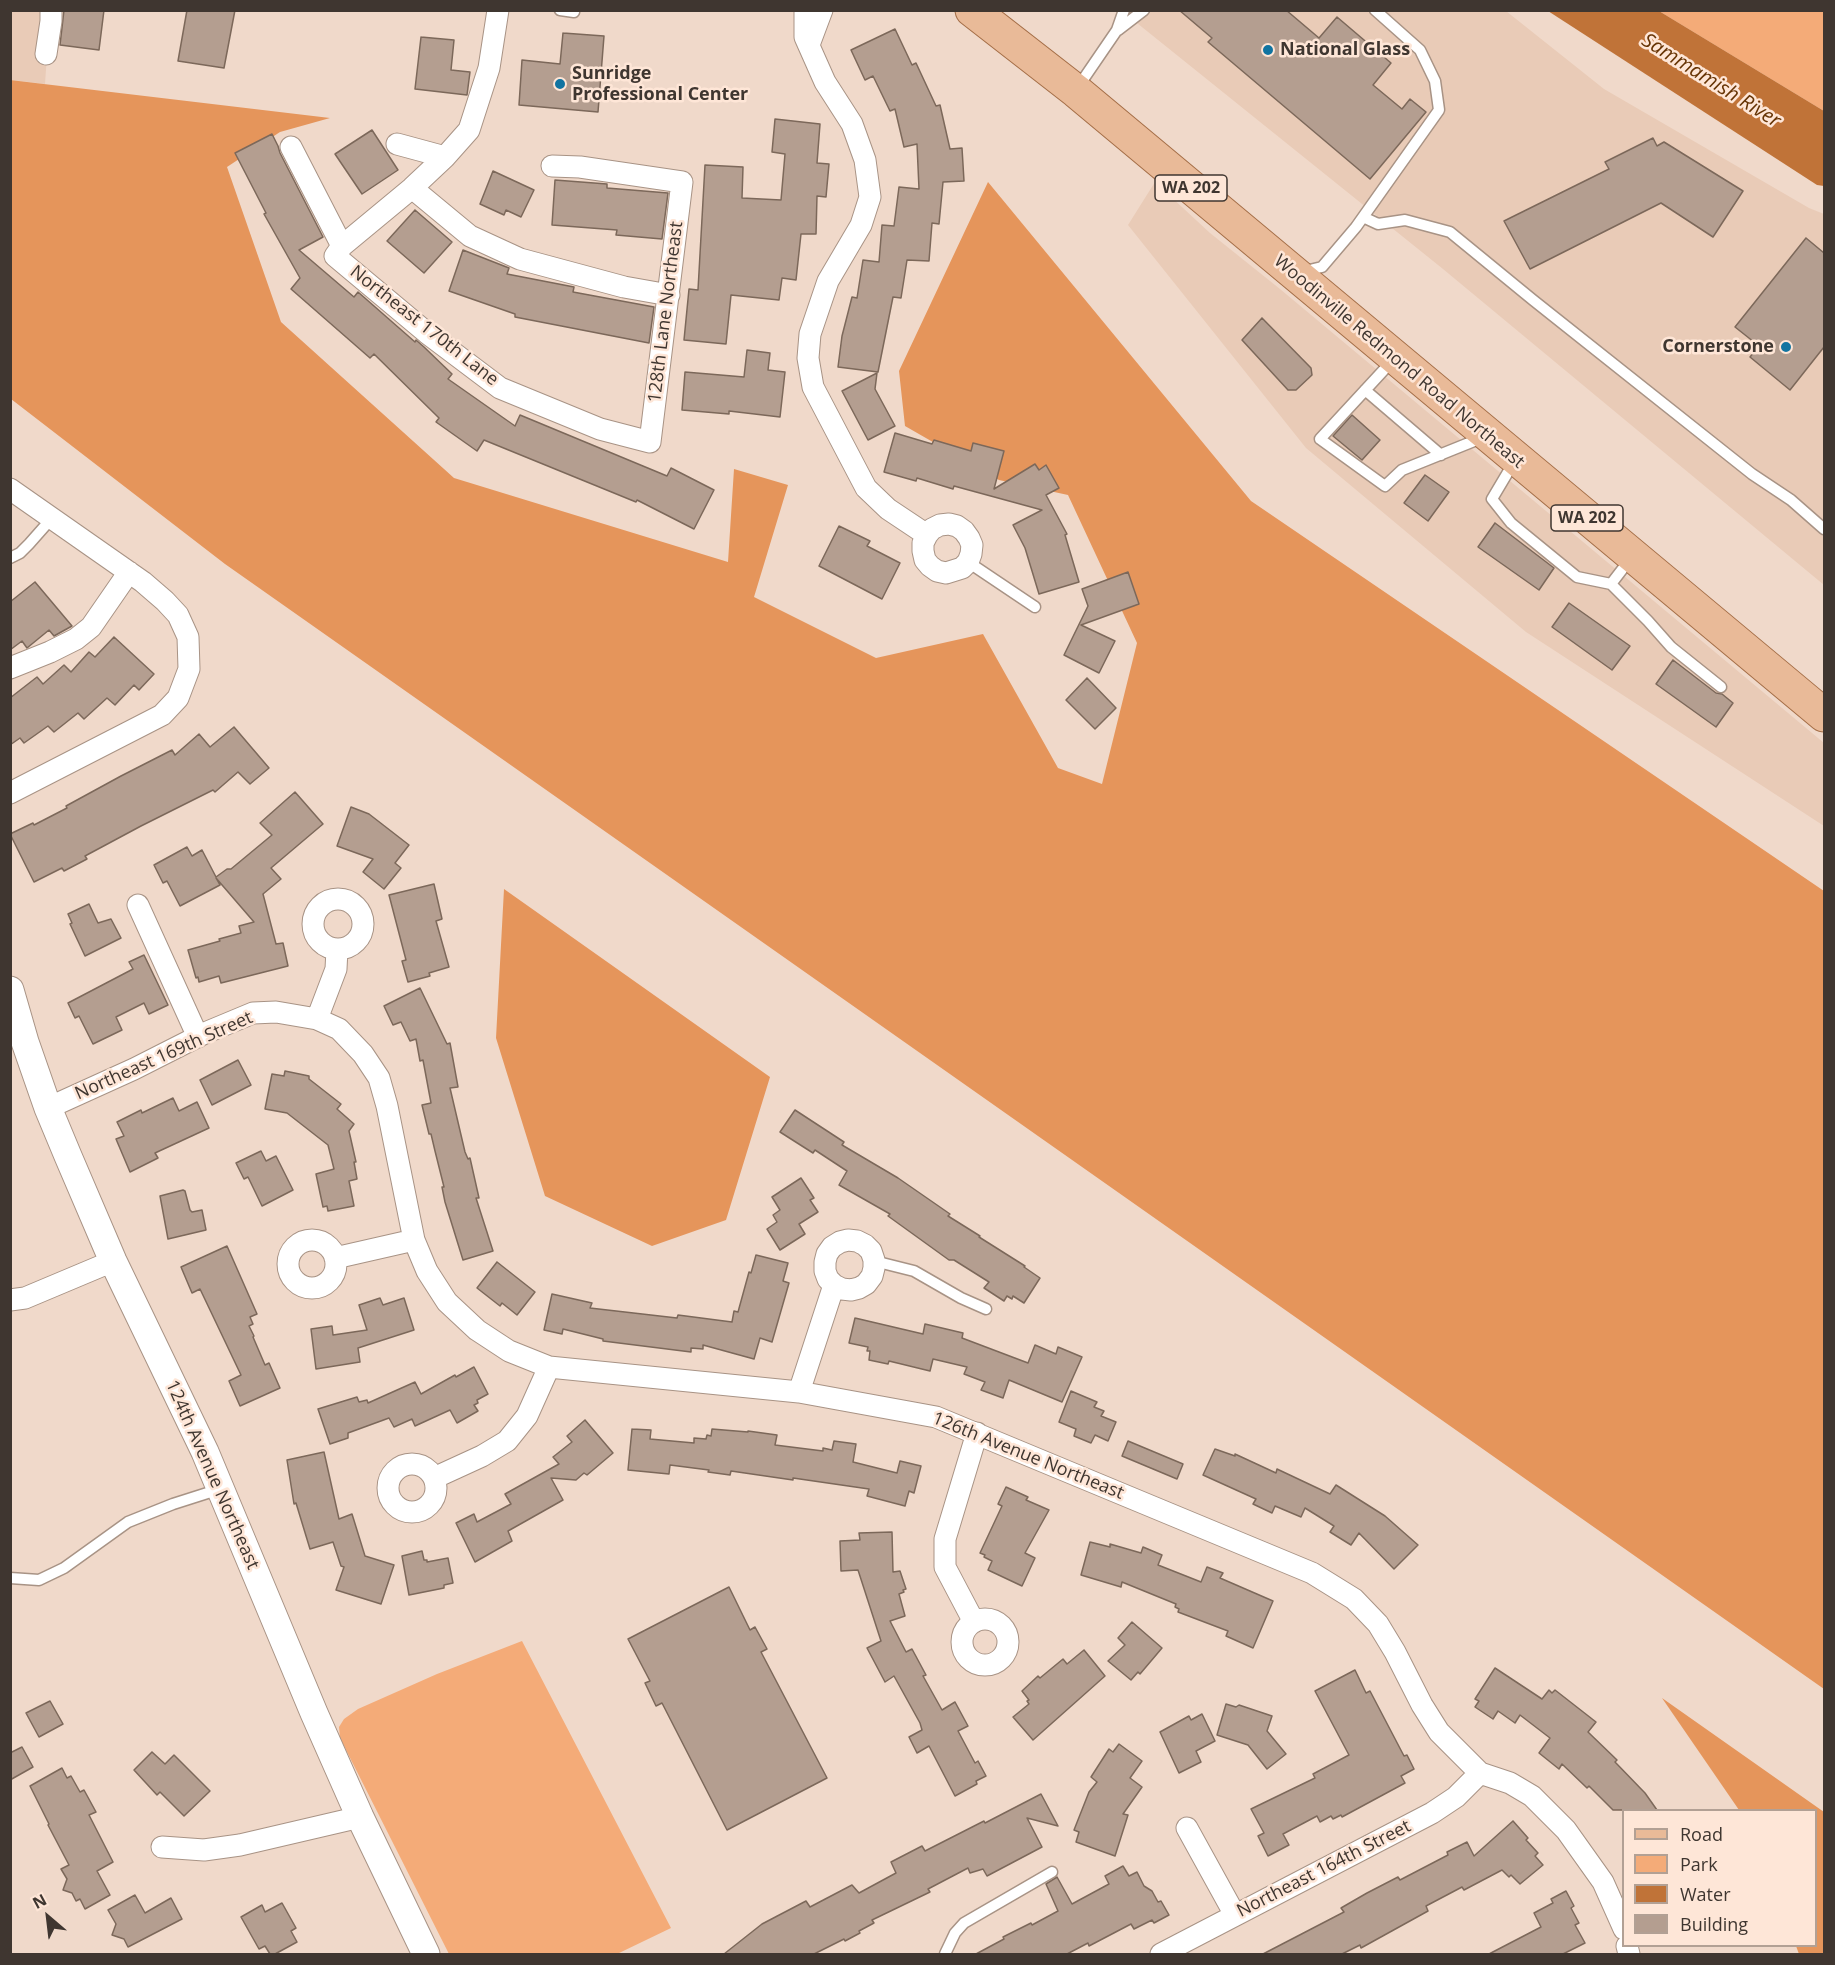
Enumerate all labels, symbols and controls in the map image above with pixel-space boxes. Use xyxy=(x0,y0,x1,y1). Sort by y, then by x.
water label: Sammamish River xyxy=(1637,29,1785,133)
place label: National Glass xyxy=(1280,39,1410,61)
marker: National Glass xyxy=(1261,43,1275,57)
place label: Sunridge Professional Center xyxy=(572,63,748,106)
marker: Sunridge Professional Center xyxy=(553,77,567,91)
road number: WA 202 xyxy=(1155,175,1227,201)
street label: 128th Lane Northeast xyxy=(644,220,688,404)
street label: Woodinville Redmond Road Northeast xyxy=(1269,251,1529,473)
street label: Northeast 170th Lane xyxy=(345,261,503,391)
place label: Cornerstone xyxy=(1662,336,1774,358)
marker: Cornerstone xyxy=(1779,340,1793,354)
road number: WA 202 xyxy=(1551,505,1623,531)
street label: Northeast 169th Street xyxy=(72,1007,256,1105)
street label: 124th Avenue Northeast xyxy=(161,1377,263,1573)
street label: 126th Avenue Northeast xyxy=(929,1408,1127,1504)
legend xyxy=(1622,1809,1817,1947)
street label: Northeast 164th Street xyxy=(1233,1816,1415,1922)
text: Road xyxy=(1680,1822,1723,1846)
text: Park xyxy=(1680,1852,1718,1876)
text: Water xyxy=(1680,1882,1731,1906)
north arrow xyxy=(18,1887,78,1947)
text: N xyxy=(29,1888,50,1914)
text: Building xyxy=(1680,1912,1748,1936)

